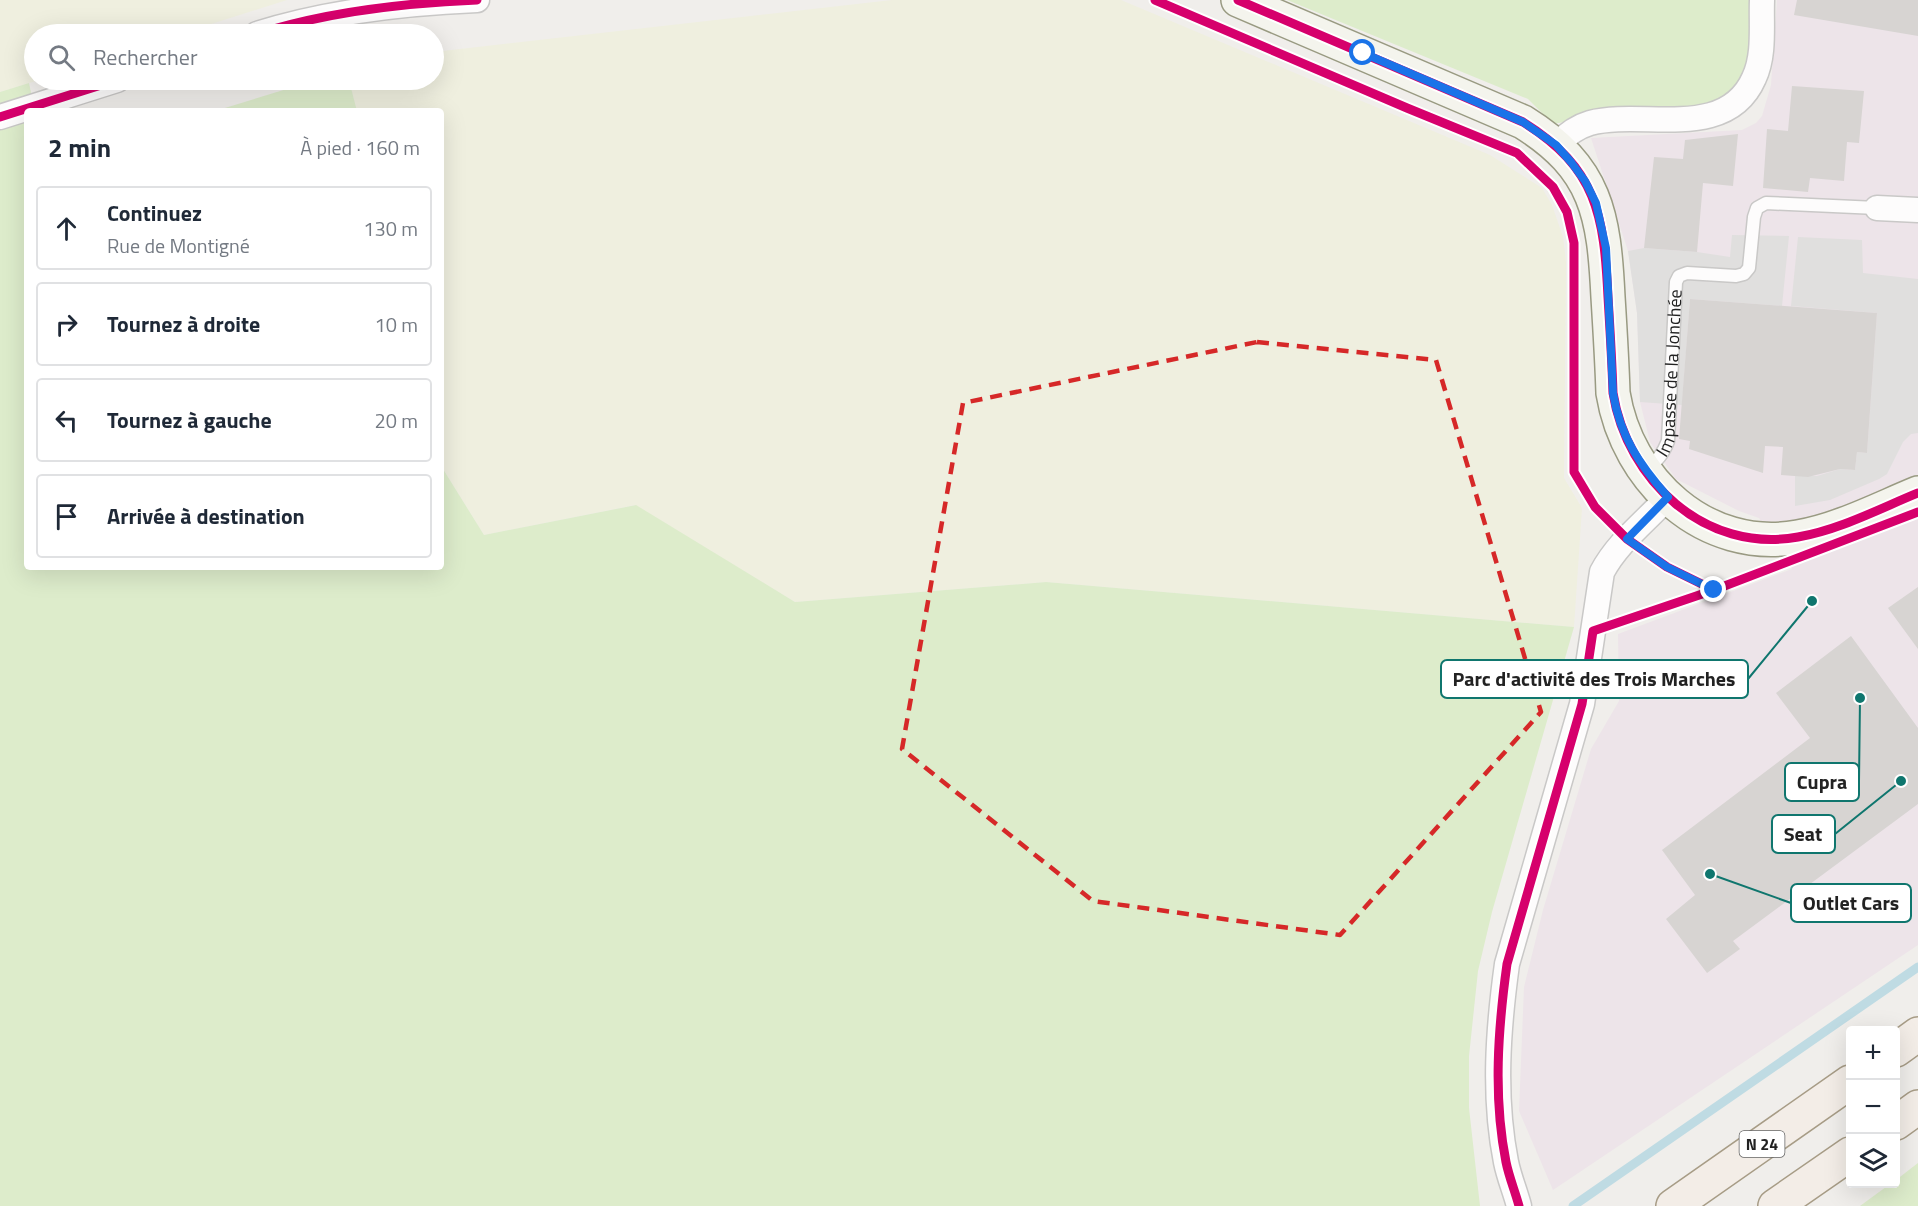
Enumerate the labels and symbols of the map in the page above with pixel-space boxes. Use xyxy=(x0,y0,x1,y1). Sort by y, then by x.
route start xyxy=(1349,39,1375,65)
street label: Impasse de la Jonchée xyxy=(1649,289,1689,462)
route end xyxy=(1700,576,1726,602)
callout: Parc d'activité des Trois Marches xyxy=(1441,660,1748,698)
text: Parc d'activité des Trois Marches xyxy=(1452,663,1736,694)
callout: Cupra xyxy=(1785,763,1859,801)
text: Cupra xyxy=(1797,766,1847,797)
callout: Seat xyxy=(1772,815,1835,853)
text: Seat xyxy=(1784,818,1822,849)
callout: Outlet Cars xyxy=(1791,884,1911,922)
text: Outlet Cars xyxy=(1803,887,1899,918)
road number: N 24 xyxy=(1740,1131,1784,1157)

